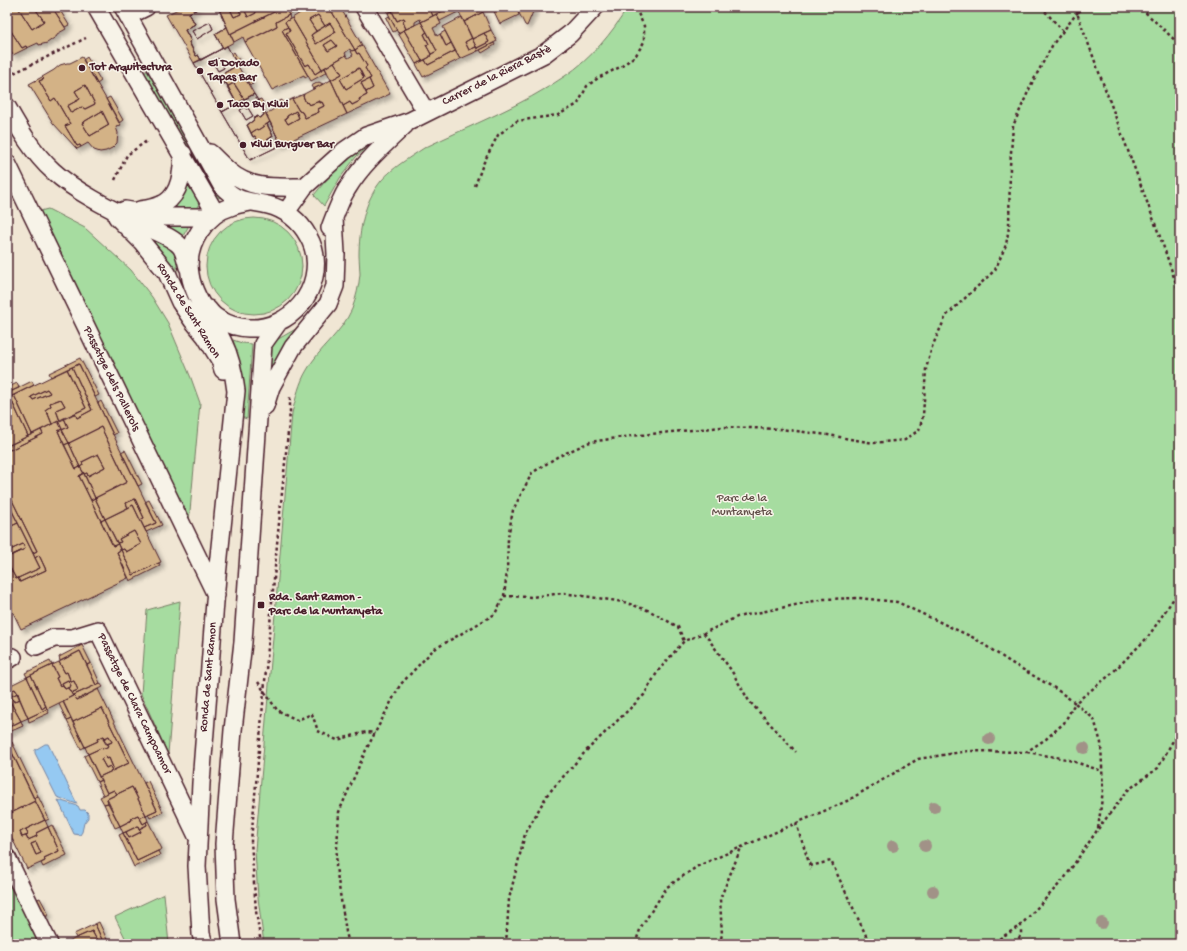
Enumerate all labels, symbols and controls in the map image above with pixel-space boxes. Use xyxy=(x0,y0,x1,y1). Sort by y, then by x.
street label: Carrer de la Riera Bastè xyxy=(440,42,554,110)
place label: El Dorado Tapas Bar xyxy=(207,57,260,85)
place label: Tot Arquitectura xyxy=(89,61,173,75)
marker: Tot Arquitectura xyxy=(77,63,87,73)
marker: El Dorado Tapas Bar xyxy=(195,66,205,76)
place label: Taco By Kiwi xyxy=(227,98,289,112)
marker: Taco By Kiwi xyxy=(215,100,225,110)
place label: Kiwi Burguer Bar xyxy=(250,138,336,152)
marker: Kiwi Burguer Bar xyxy=(238,140,248,150)
street label: Ronda de Sant Ramon xyxy=(153,261,223,362)
street label: Passatge dels Pallerols xyxy=(79,323,143,434)
park label: Parc de la Muntanyeta xyxy=(712,492,773,520)
place label: Rda. Sant Ramon - Parc de la Muntanyeta xyxy=(268,591,384,619)
marker: Rda. Sant Ramon - Parc de la Muntanyeta xyxy=(256,600,266,610)
street label: Ronda de Sant Ramon xyxy=(197,621,221,732)
street label: Passatge de Clara Campoamor xyxy=(93,631,175,778)

